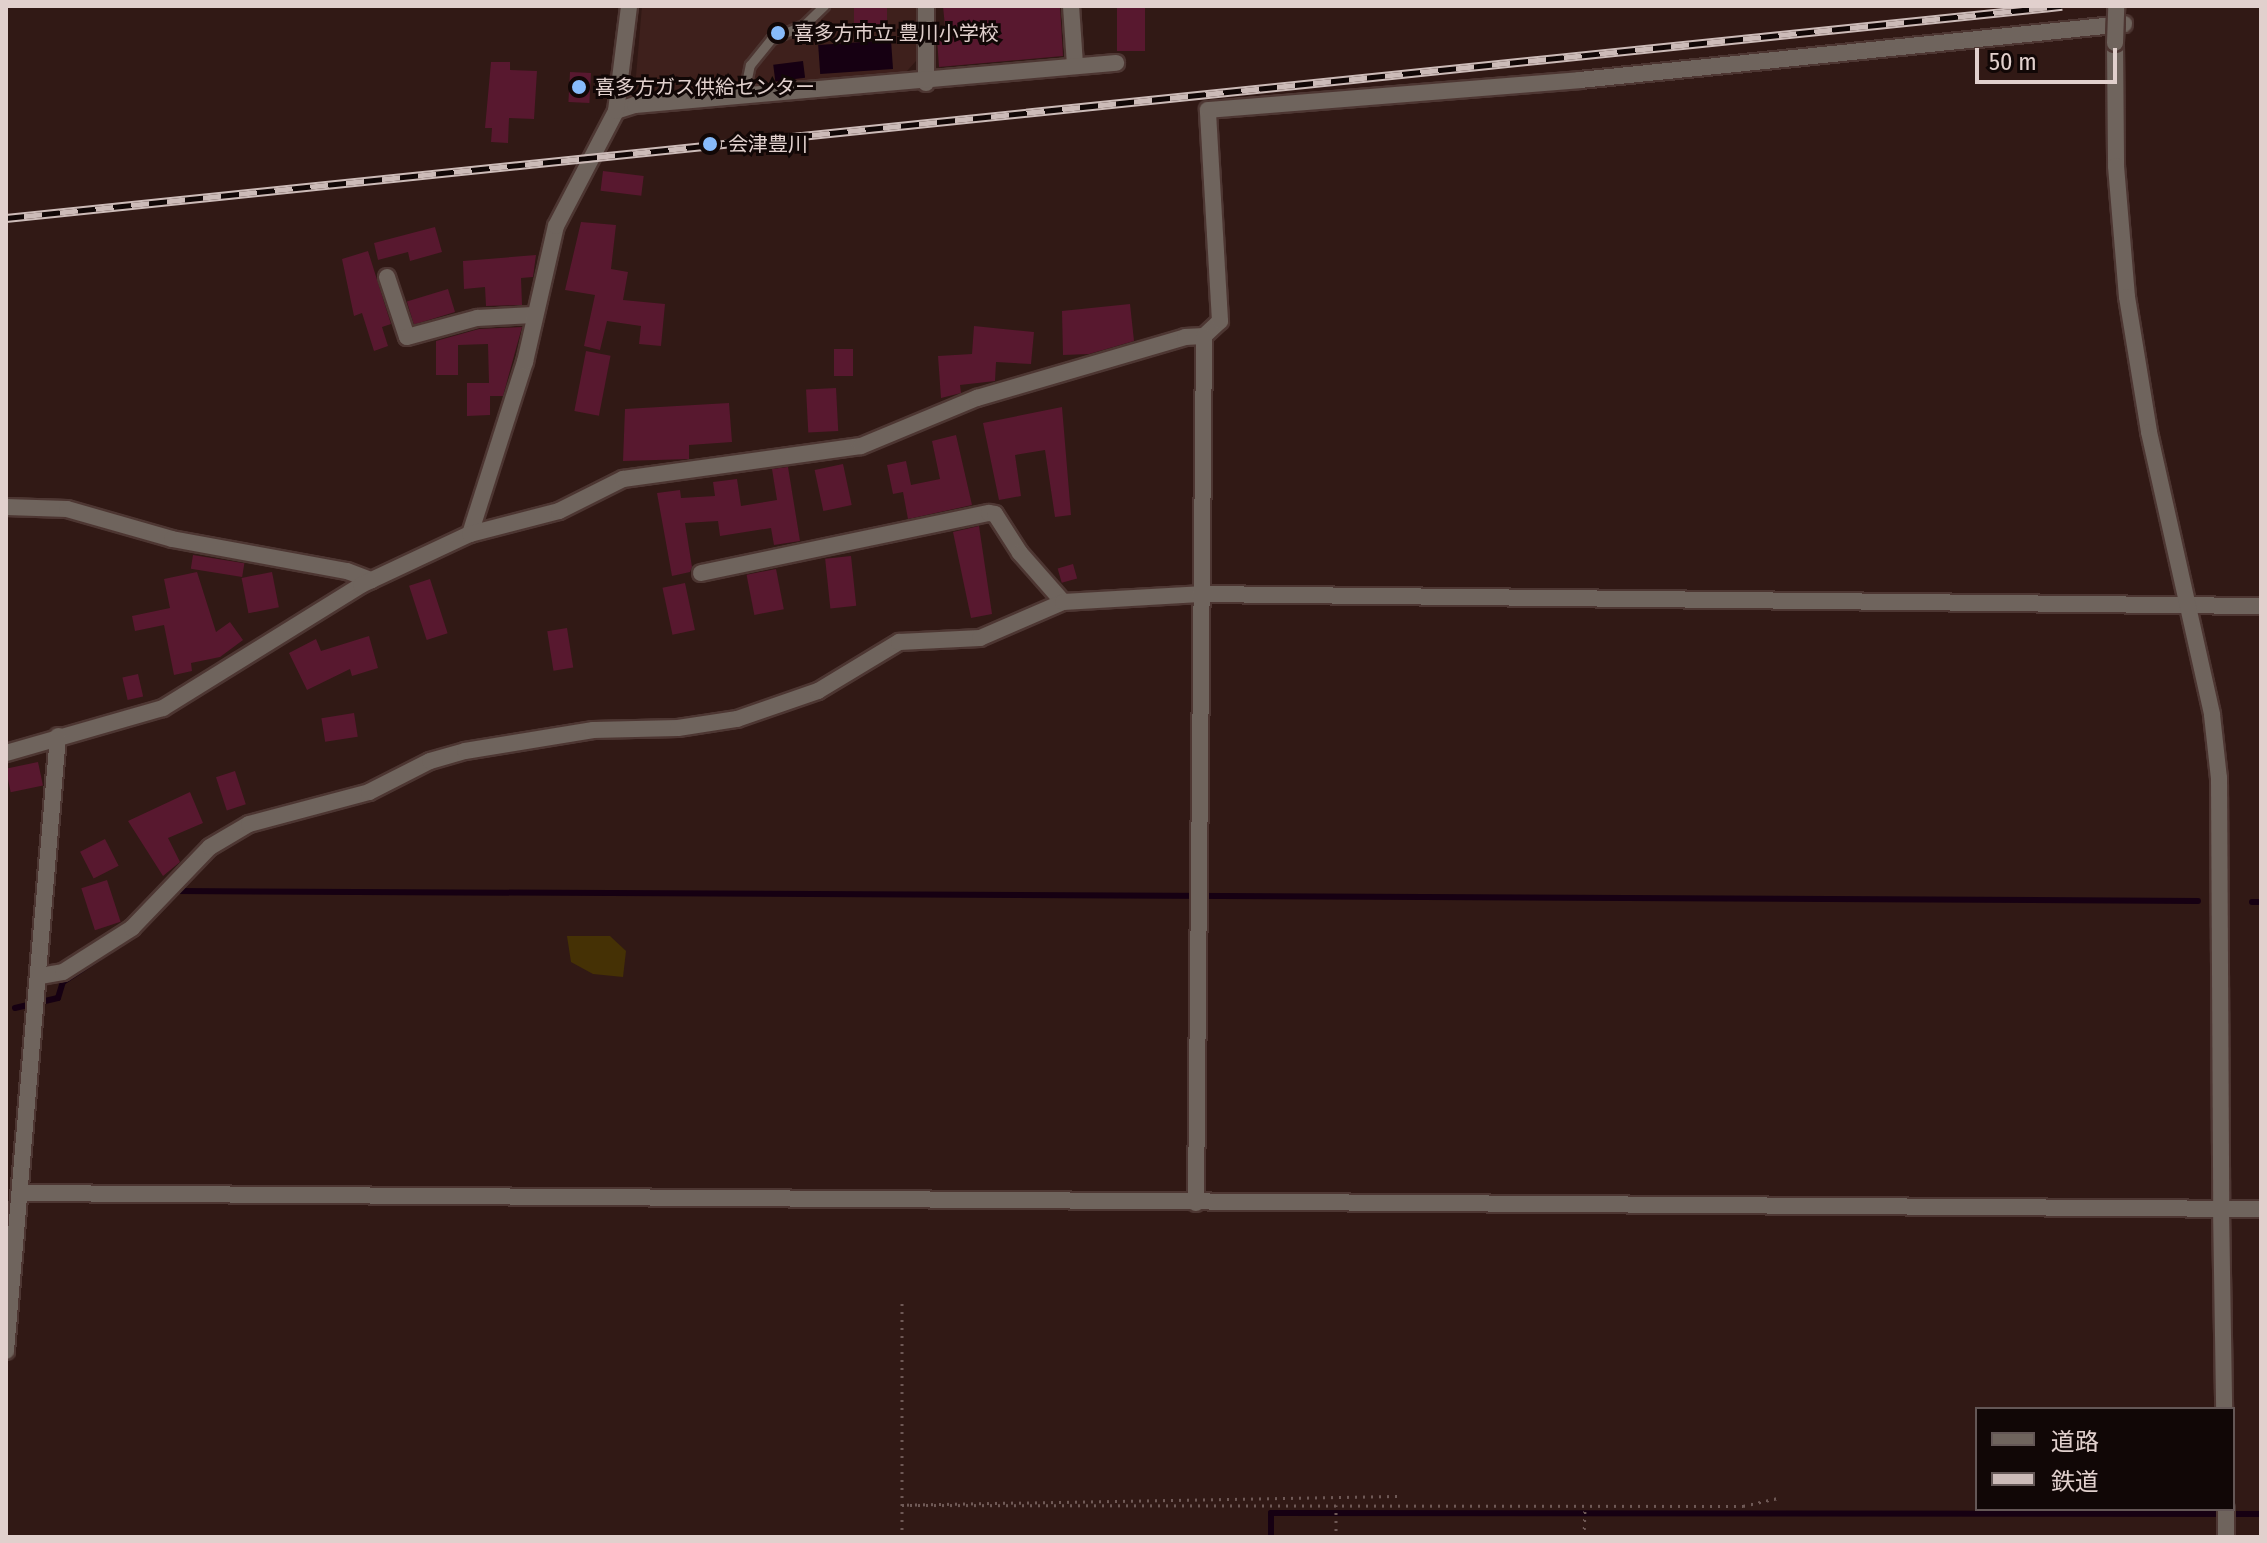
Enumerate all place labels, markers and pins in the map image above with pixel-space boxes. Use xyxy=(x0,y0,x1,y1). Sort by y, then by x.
place label: 喜多方市立 豊川小学校 xyxy=(794,21,999,45)
marker: 喜多方市立 豊川小学校 xyxy=(769,24,787,42)
place label: 喜多方ガス供給センター xyxy=(595,75,815,99)
marker: 喜多方ガス供給センター xyxy=(570,78,588,96)
place label: 会津豊川 xyxy=(728,132,808,156)
marker: 会津豊川 xyxy=(699,133,721,155)

